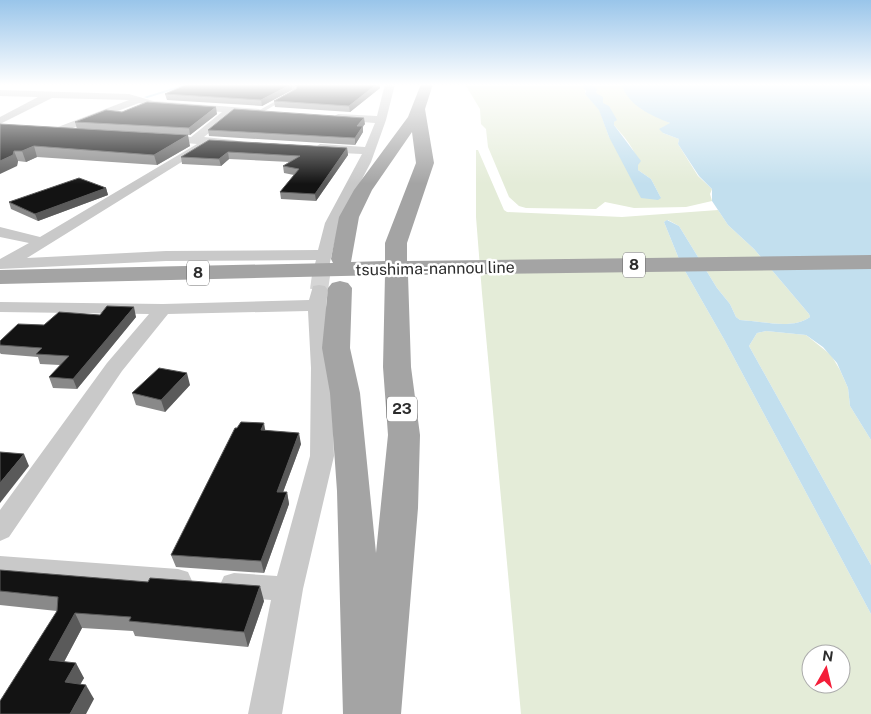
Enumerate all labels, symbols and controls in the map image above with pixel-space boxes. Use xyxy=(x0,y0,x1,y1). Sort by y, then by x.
road number: 8 xyxy=(623,252,645,278)
street label: tsushima-nannou line xyxy=(355,258,515,279)
road number: 8 xyxy=(187,260,209,286)
road number: 23 xyxy=(387,396,417,422)
north arrow xyxy=(801,644,851,694)
text: N xyxy=(821,647,834,665)

